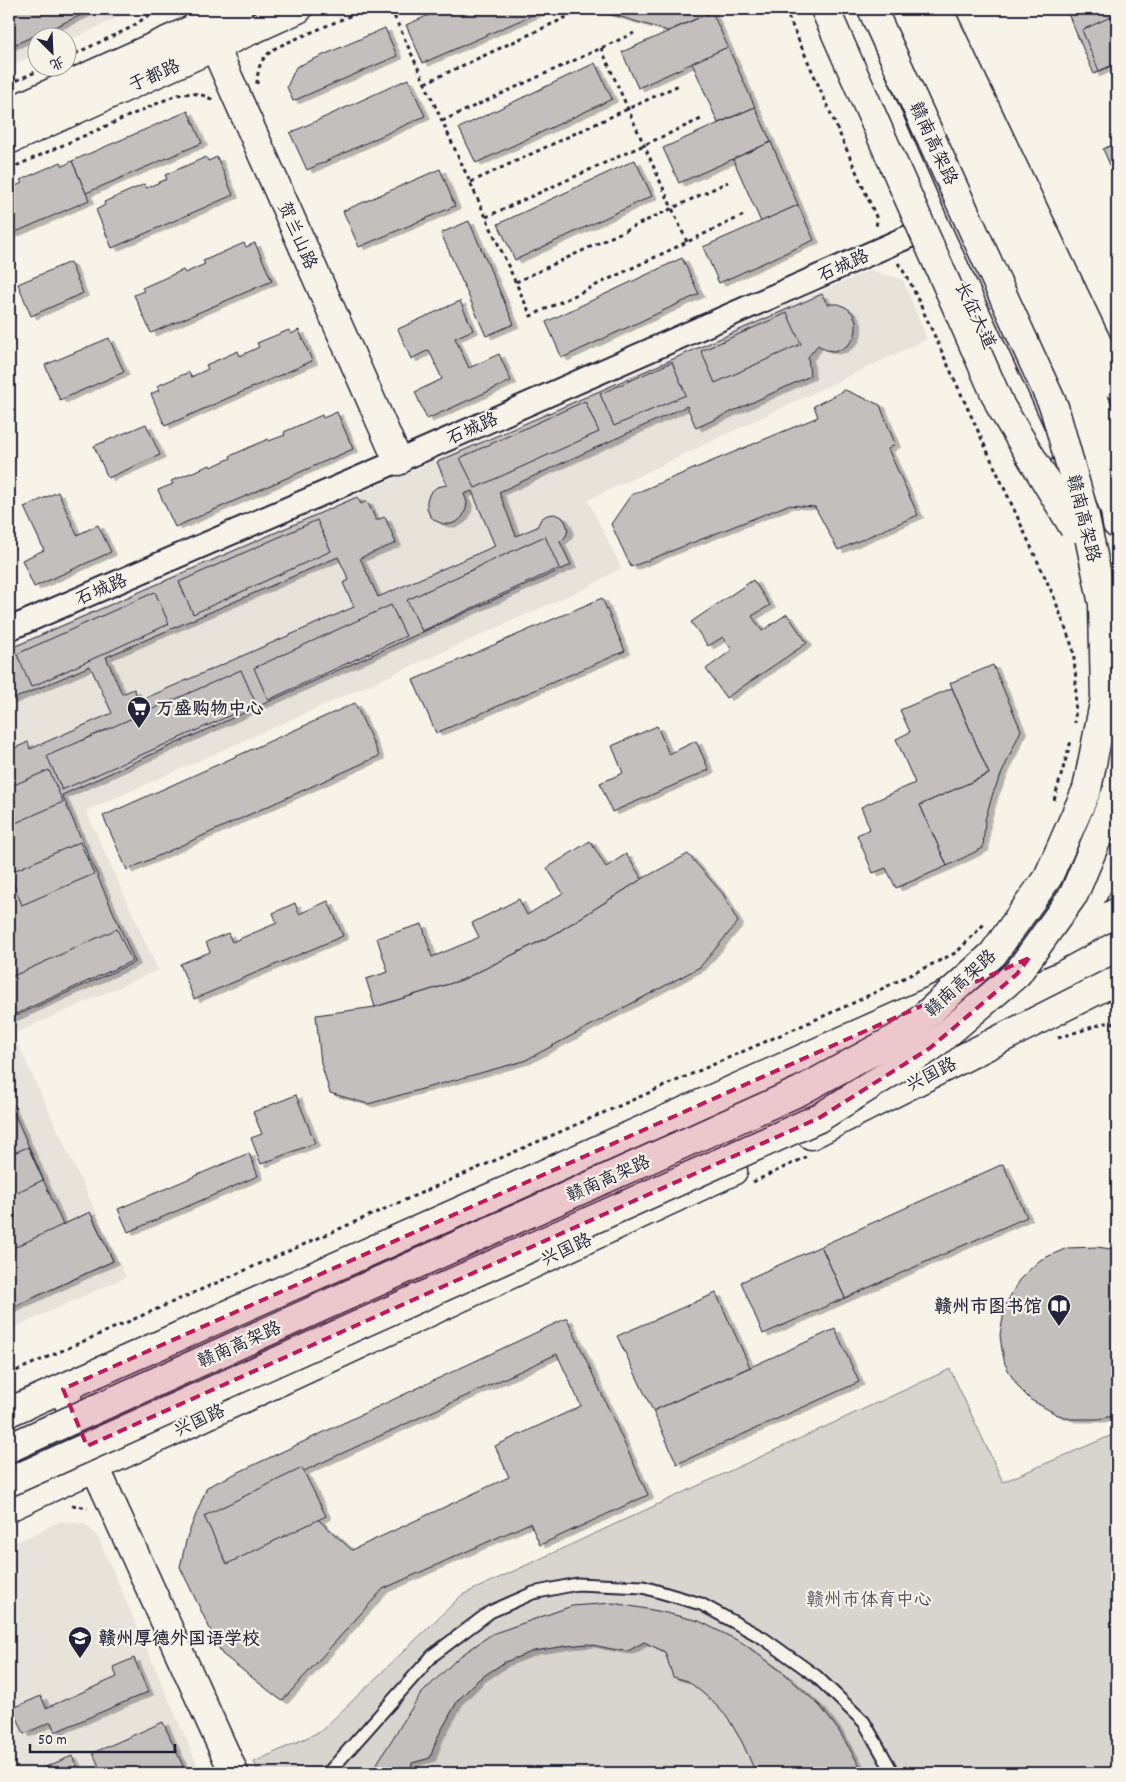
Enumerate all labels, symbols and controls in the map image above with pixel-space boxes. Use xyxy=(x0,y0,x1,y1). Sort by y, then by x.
north arrow xyxy=(28,28,78,78)
text: 北 xyxy=(46,50,67,74)
street label: 于都路 xyxy=(125,55,185,100)
street label: 赣南高架路 xyxy=(901,98,962,190)
street label: 贺兰山路 xyxy=(270,198,322,274)
street label: 石城路 xyxy=(814,245,874,290)
street label: 长征大道 xyxy=(947,278,1000,354)
street label: 石城路 xyxy=(443,408,503,453)
street label: 赣南高架路 xyxy=(1059,472,1105,565)
street label: 石城路 xyxy=(72,569,132,613)
supermarket icon: 万盛购物中心 xyxy=(126,695,152,729)
place label: 万盛购物中心 xyxy=(156,698,264,723)
street label: 赣南高架路 xyxy=(920,945,1003,1025)
street label: 兴国路 xyxy=(902,1053,962,1100)
street label: 赣南高架路 xyxy=(563,1151,655,1210)
street label: 兴国路 xyxy=(537,1229,597,1274)
library icon: 赣州市图书馆 xyxy=(1046,1293,1072,1327)
place label: 赣州市图书馆 xyxy=(934,1296,1042,1321)
street label: 赣南高架路 xyxy=(194,1317,286,1376)
street label: 兴国路 xyxy=(170,1400,230,1445)
park label: 赣州市体育中心 xyxy=(806,1589,932,1614)
school or university icon: 赣州厚德外国语学校 xyxy=(67,1625,93,1659)
place label: 赣州厚德外国语学校 xyxy=(98,1628,260,1653)
scale bar xyxy=(30,1722,175,1754)
text: 50 m xyxy=(38,1730,67,1752)

